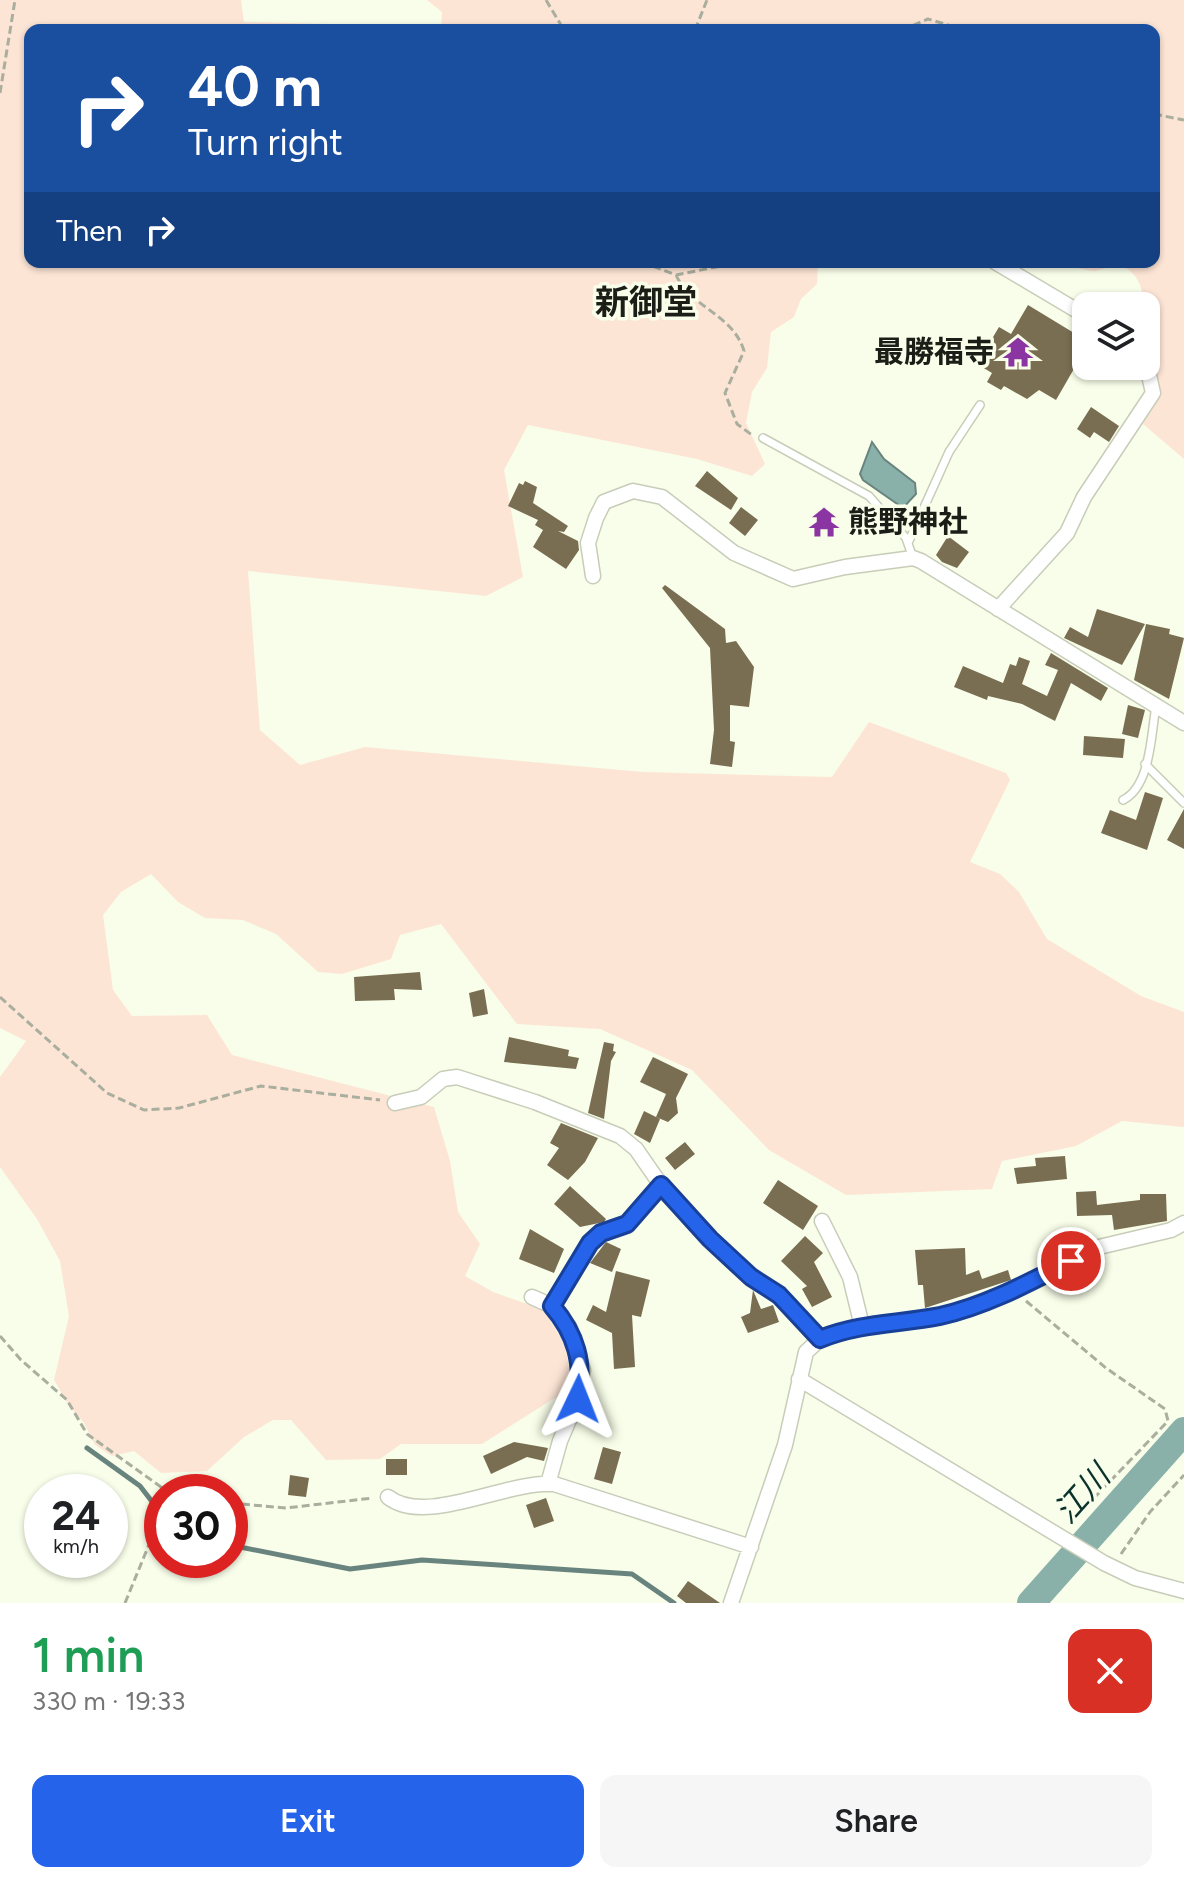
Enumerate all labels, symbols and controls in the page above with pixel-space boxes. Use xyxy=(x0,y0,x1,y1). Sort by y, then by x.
text: 40 m xyxy=(188,53,322,120)
icon: right xyxy=(56,56,160,160)
text: Turn right xyxy=(188,121,343,164)
icon: right xyxy=(138,208,182,252)
text: Then xyxy=(56,212,122,249)
district label: 新御堂 xyxy=(595,282,697,323)
map controls xyxy=(1072,292,1160,380)
button: layers xyxy=(1072,292,1160,380)
place label: 最勝福寺 xyxy=(874,333,994,370)
temple icon: 最勝福寺 xyxy=(1001,335,1035,369)
place label: 熊野神社 xyxy=(848,503,968,540)
temple icon: 熊野神社 xyxy=(807,505,841,539)
pin xyxy=(1037,1227,1105,1295)
icon: arrive xyxy=(1049,1239,1093,1283)
position arrow xyxy=(536,1357,620,1441)
water label: 江川 xyxy=(1046,1455,1120,1530)
speed limit sign: 30 xyxy=(144,1474,248,1578)
text: 24 xyxy=(52,1492,100,1540)
text: km/h xyxy=(53,1534,99,1558)
text: 1 min xyxy=(32,1626,144,1684)
button: close xyxy=(1068,1629,1152,1713)
text: 330 m · 19:33 xyxy=(32,1685,185,1717)
button: Exit xyxy=(32,1775,584,1867)
button: Share xyxy=(600,1775,1152,1867)

